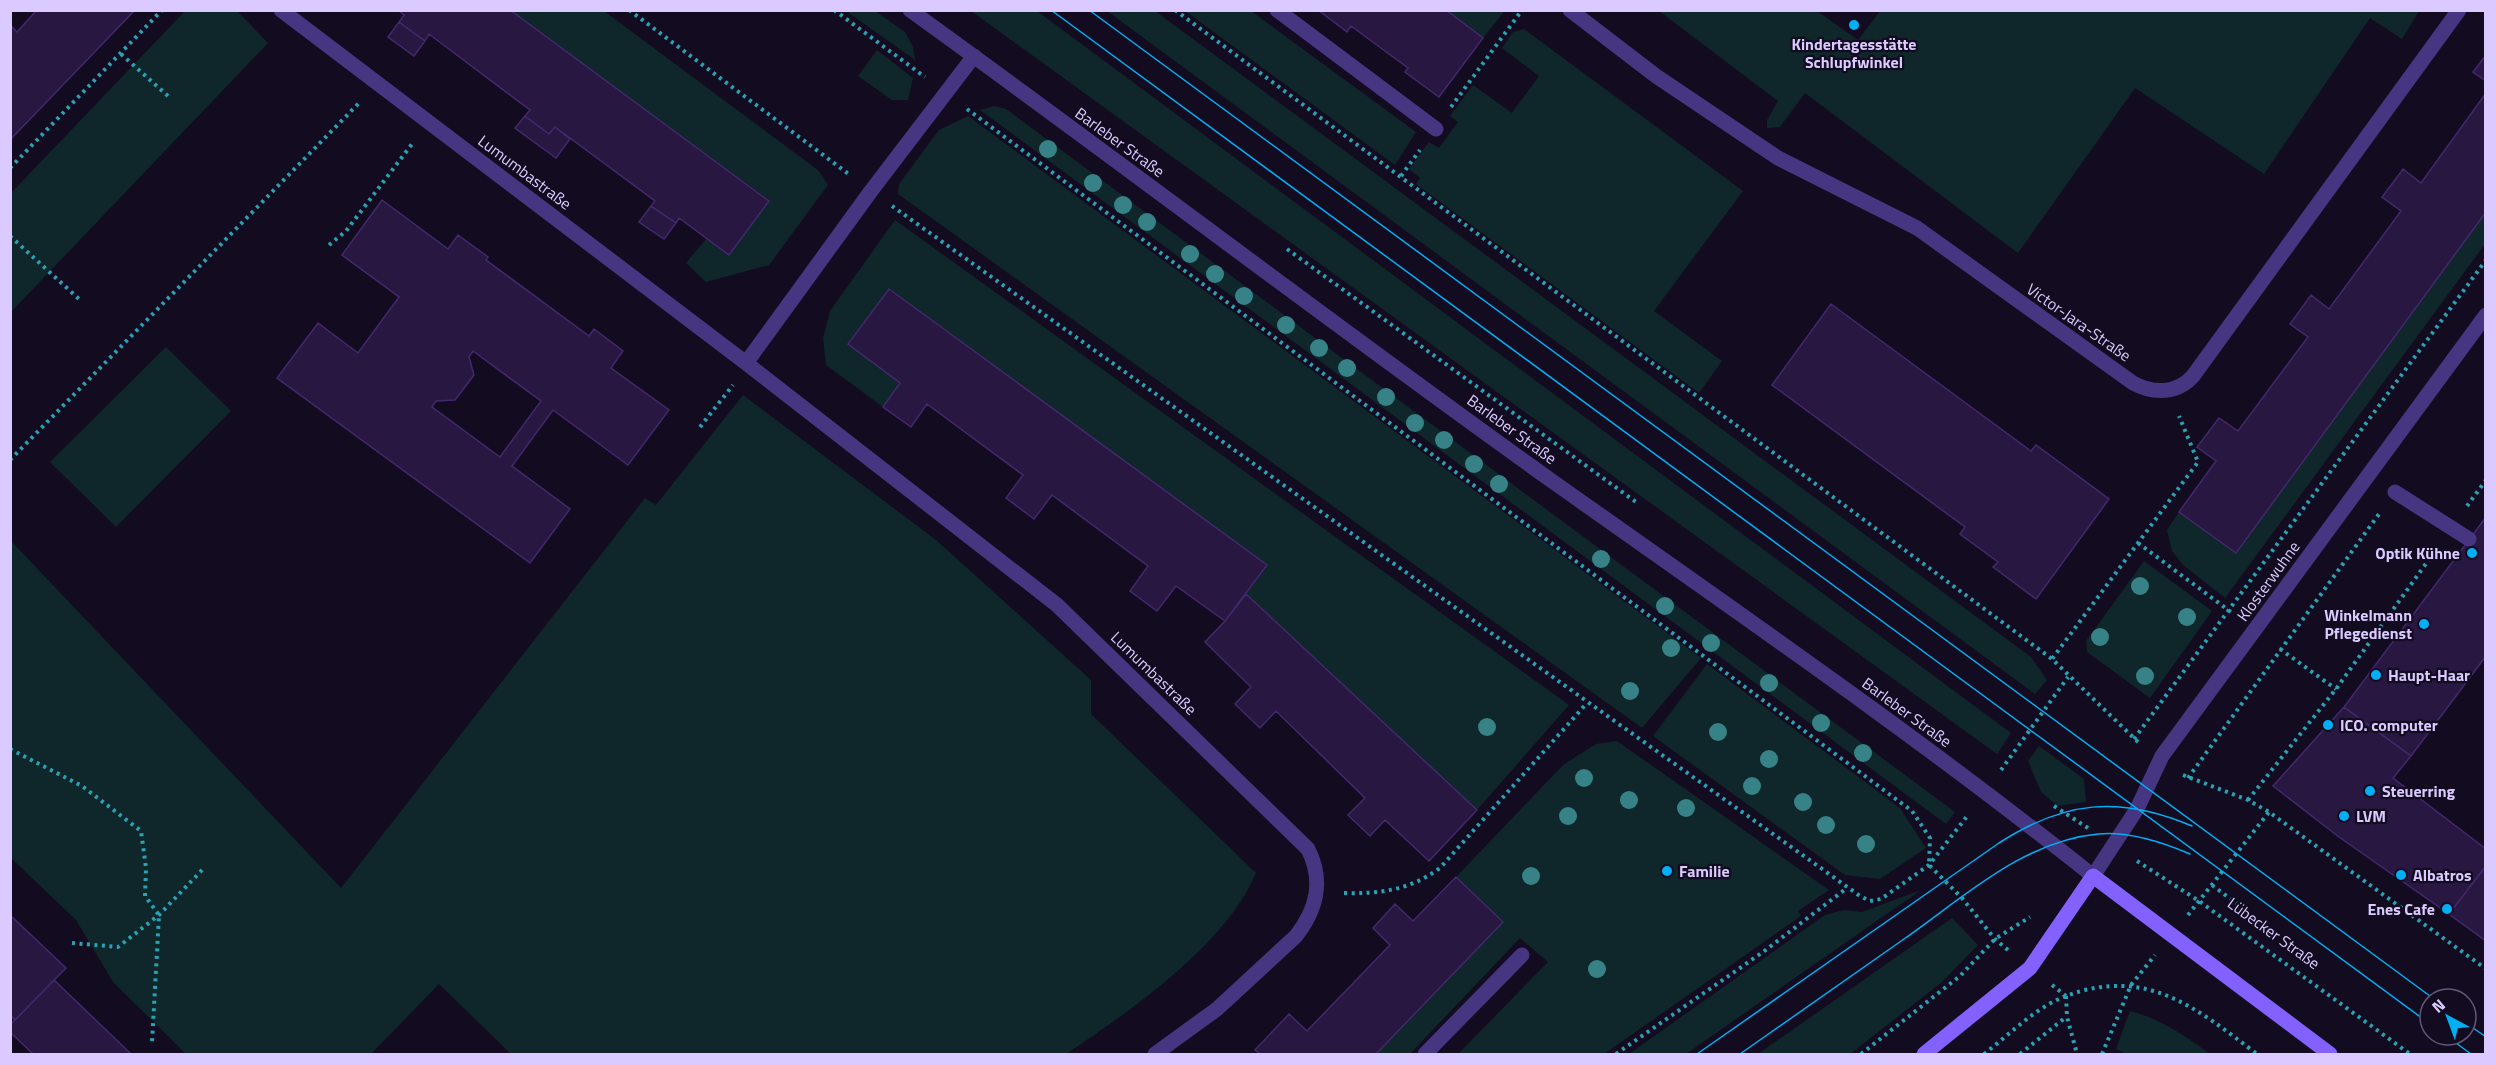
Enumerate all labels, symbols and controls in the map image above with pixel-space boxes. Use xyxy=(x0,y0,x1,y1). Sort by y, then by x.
marker: Kindertagesstätte Schlupfwinkel xyxy=(1847,18,1861,32)
place label: Kindertagesstätte Schlupfwinkel xyxy=(1792,32,1916,74)
street label: Barleber Straße xyxy=(1070,101,1170,183)
street label: Lumumbastraße xyxy=(473,129,577,215)
street label: Victor-Jara-Straße xyxy=(2022,277,2136,367)
street label: Barleber Straße xyxy=(1462,388,1562,470)
street label: Klosterwuhne xyxy=(2231,536,2305,626)
place label: Optik Kühne xyxy=(2375,541,2460,565)
marker: Optik Kühne xyxy=(2465,546,2479,560)
place label: Winkelmann Pflegedienst xyxy=(2324,603,2412,645)
marker: Winkelmann Pflegedienst xyxy=(2417,617,2431,631)
street label: Lumumbastraße xyxy=(1106,626,1202,720)
place label: Haupt-Haar xyxy=(2388,663,2470,687)
marker: Haupt-Haar xyxy=(2369,668,2383,682)
street label: Barleber Straße xyxy=(1857,671,1957,753)
place label: ICO. computer xyxy=(2340,713,2438,737)
marker: ICO. computer xyxy=(2321,718,2335,732)
place label: Steuerring xyxy=(2382,779,2455,803)
marker: Steuerring xyxy=(2363,784,2377,798)
place label: LVM xyxy=(2356,804,2386,828)
marker: LVM xyxy=(2337,809,2351,823)
place label: Familie xyxy=(1679,859,1730,883)
place label: Albatros xyxy=(2413,863,2472,887)
marker: Familie xyxy=(1660,864,1674,878)
marker: Albatros xyxy=(2394,868,2408,882)
street label: Lübecker Straße xyxy=(2223,891,2325,975)
place label: Enes Cafe xyxy=(2367,897,2435,921)
marker: Enes Cafe xyxy=(2440,902,2454,916)
north arrow xyxy=(2418,987,2478,1047)
text: N xyxy=(2426,993,2450,1018)

